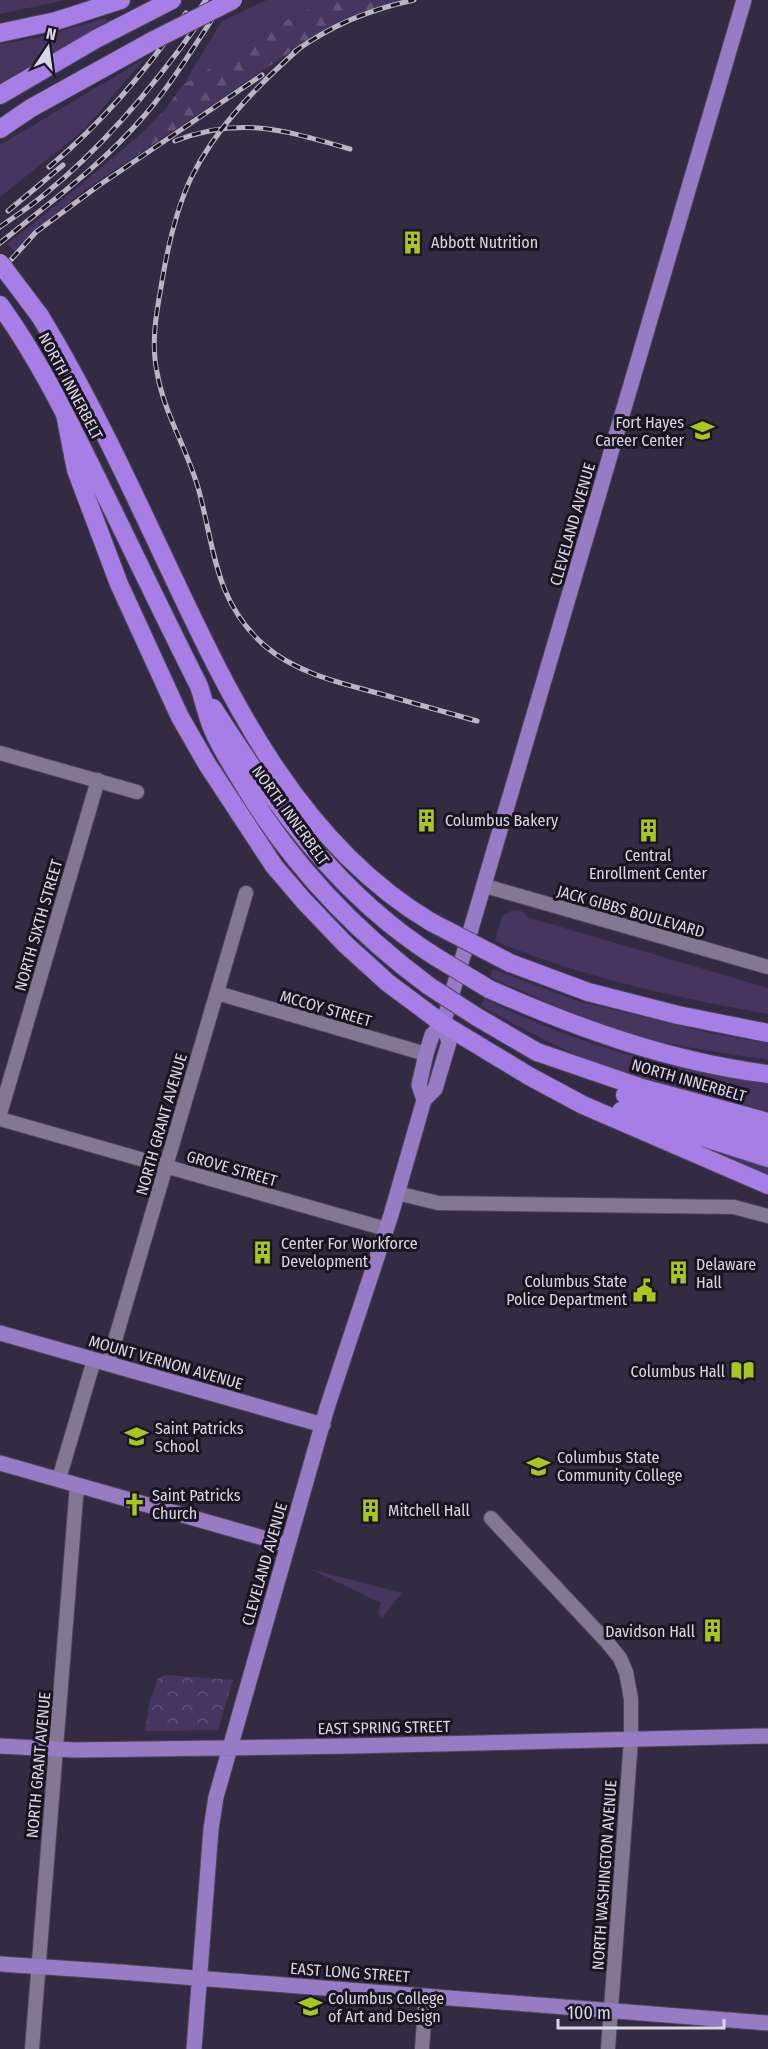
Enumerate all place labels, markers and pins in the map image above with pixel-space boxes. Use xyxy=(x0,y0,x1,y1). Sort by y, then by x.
building icon: Abbott Nutrition xyxy=(400,229,426,255)
place label: Abbott Nutrition xyxy=(431,233,538,252)
place label: Fort Hayes Career Center xyxy=(595,413,684,450)
school or university icon: Fort Hayes Career Center xyxy=(689,418,715,444)
building icon: Columbus Bakery xyxy=(414,807,440,833)
place label: Columbus Bakery xyxy=(445,811,559,830)
building icon: Central Enrollment Center xyxy=(635,817,661,843)
place label: Central Enrollment Center xyxy=(589,846,707,883)
place label: Center For Workforce Development xyxy=(281,1234,418,1271)
building icon: Center For Workforce Development xyxy=(250,1239,276,1265)
place label: Delaware Hall xyxy=(696,1255,756,1292)
building icon: Delaware Hall xyxy=(665,1260,691,1286)
place label: Columbus State Police Department xyxy=(506,1272,628,1309)
public building icon: Columbus State Police Department xyxy=(632,1277,658,1303)
library icon: Columbus Hall xyxy=(730,1358,756,1384)
place label: Columbus Hall xyxy=(631,1362,725,1381)
place label: Saint Patricks School xyxy=(155,1419,244,1456)
school or university icon: Saint Patricks School xyxy=(124,1424,150,1450)
place label: Columbus State Community College xyxy=(557,1448,683,1485)
school or university icon: Columbus State Community College xyxy=(526,1453,552,1479)
place label: Saint Patricks Church xyxy=(152,1486,241,1523)
church icon: Saint Patricks Church xyxy=(121,1491,147,1517)
building icon: Mitchell Hall xyxy=(357,1497,383,1523)
place label: Mitchell Hall xyxy=(388,1501,470,1520)
building icon: Davidson Hall xyxy=(700,1618,726,1644)
place label: Davidson Hall xyxy=(605,1622,695,1641)
place label: Columbus College of Art and Design xyxy=(328,1989,444,2026)
school or university icon: Columbus College of Art and Design xyxy=(297,1994,323,2020)

